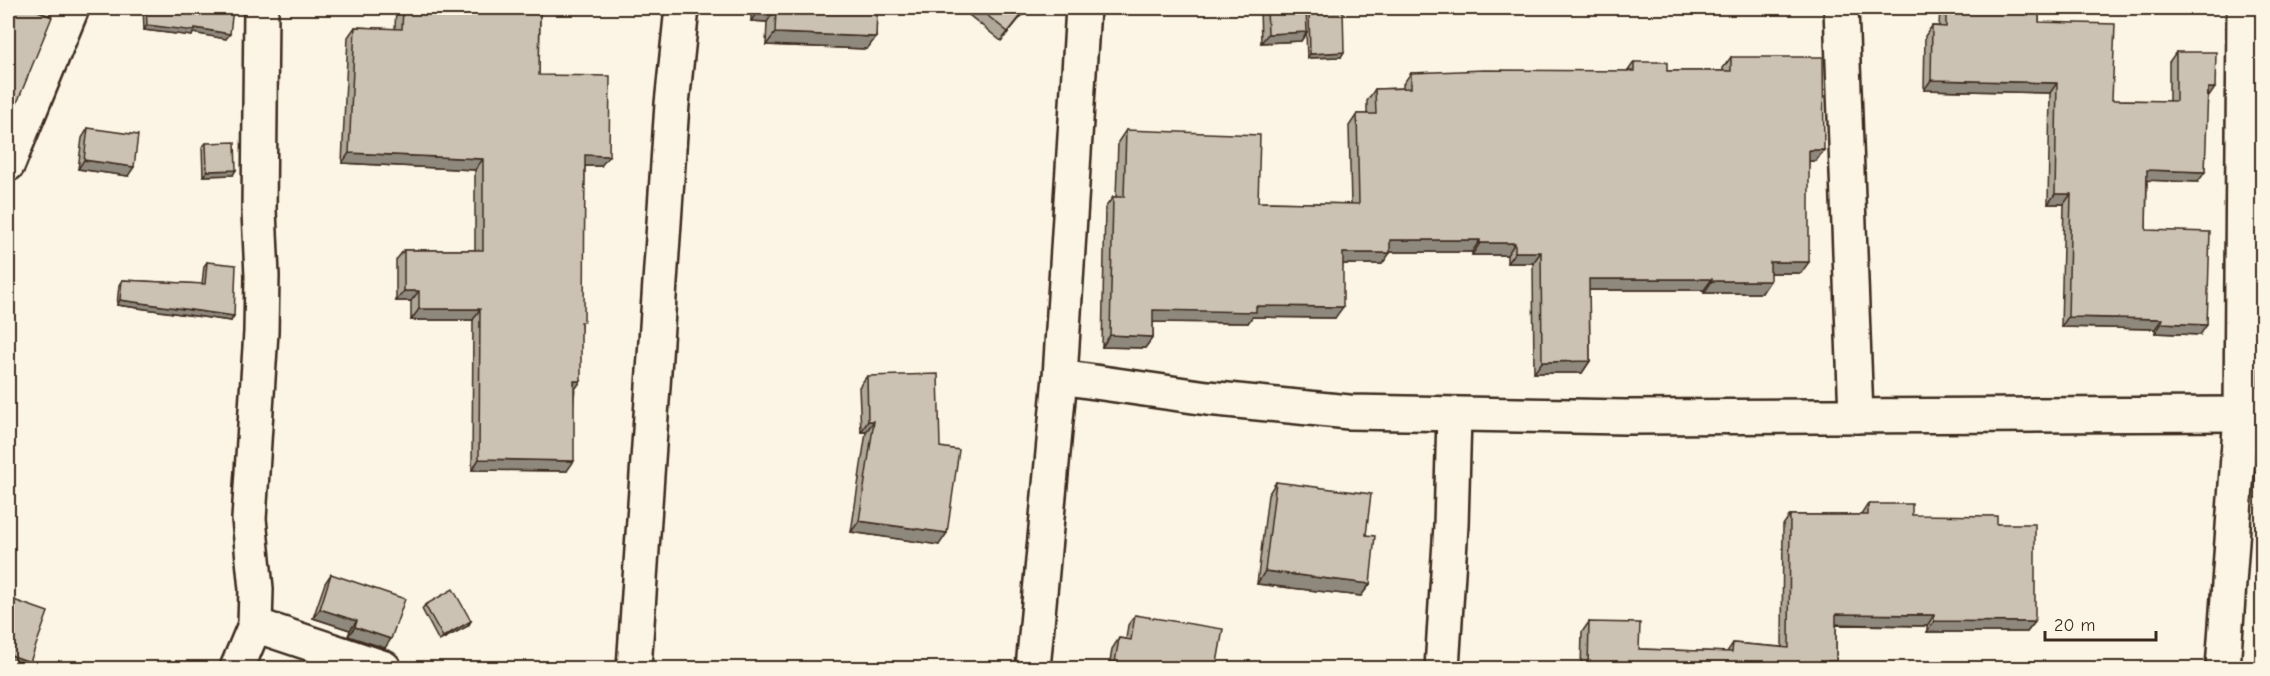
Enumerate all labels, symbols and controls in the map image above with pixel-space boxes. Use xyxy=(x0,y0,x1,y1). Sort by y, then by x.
scale bar xyxy=(2045,604,2156,642)
text: 20 m xyxy=(2054,615,2095,636)

